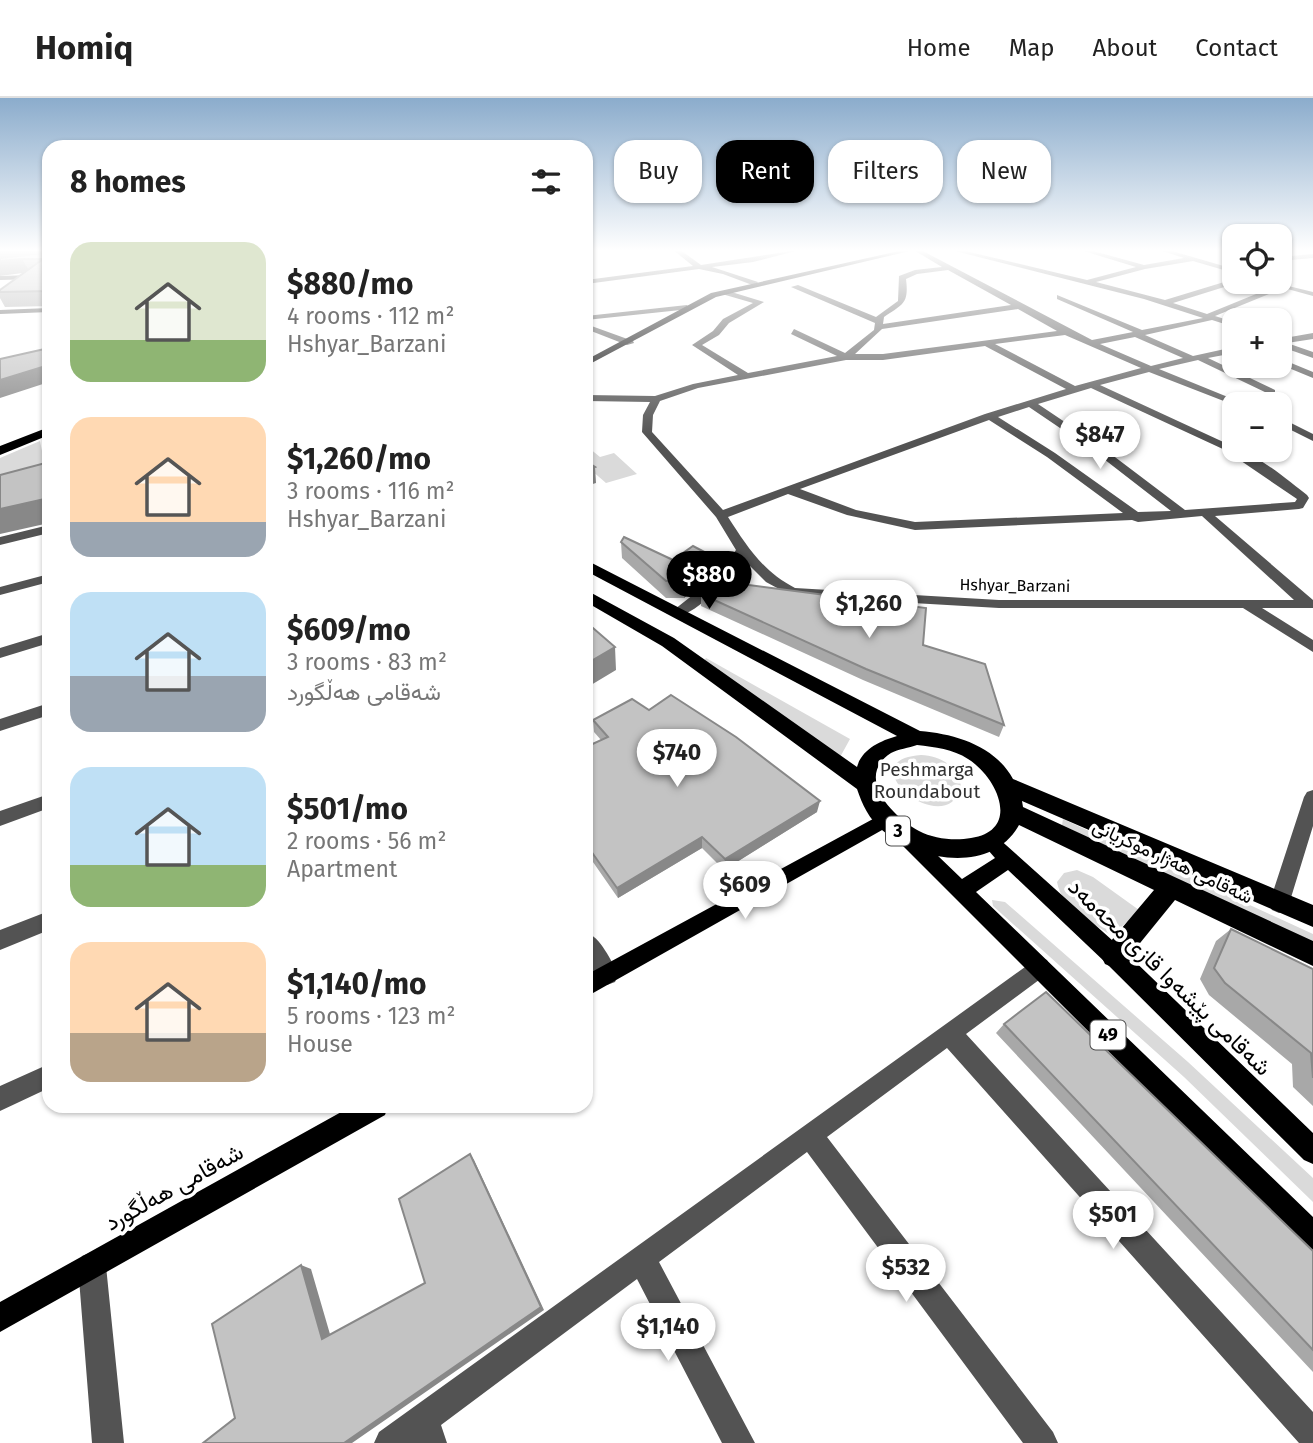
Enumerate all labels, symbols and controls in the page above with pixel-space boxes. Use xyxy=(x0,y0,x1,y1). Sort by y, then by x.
text: Homiq xyxy=(35,28,133,68)
text: Home xyxy=(907,34,971,62)
text: Map xyxy=(1009,34,1055,62)
text: About xyxy=(1093,34,1157,62)
text: Contact xyxy=(1195,34,1278,62)
chip: Buy xyxy=(614,140,702,203)
chip: Rent xyxy=(716,140,814,203)
chip: Filters xyxy=(828,140,943,203)
chip: New xyxy=(957,140,1051,203)
icon: filters xyxy=(527,163,565,201)
text: 8 homes xyxy=(70,164,186,200)
map controls xyxy=(1222,224,1292,462)
button: locate xyxy=(1222,224,1292,294)
text: $880/mo xyxy=(287,266,413,302)
icon: home xyxy=(126,270,210,354)
text: 4 rooms · 112 m² xyxy=(287,302,454,330)
button: + xyxy=(1222,308,1292,378)
text: Hshyar_Barzani xyxy=(287,330,446,358)
button: − xyxy=(1222,392,1292,462)
pin: $847 xyxy=(1059,412,1141,471)
text: $847 xyxy=(1075,420,1125,448)
text: $1,260/mo xyxy=(287,441,431,477)
icon: home xyxy=(126,445,210,529)
text: 3 rooms · 116 m² xyxy=(287,477,455,505)
text: Hshyar_Barzani xyxy=(287,505,446,533)
pin: $880 xyxy=(668,552,750,611)
text: $880 xyxy=(683,560,735,588)
street label: Hshyar_Barzani xyxy=(959,575,1071,596)
pin: $1,260 xyxy=(812,580,926,640)
text: $1,260 xyxy=(836,589,902,617)
text: $609/mo xyxy=(287,612,411,648)
icon: home xyxy=(126,620,210,704)
text: 3 rooms · 83 m² xyxy=(287,648,447,676)
text: شەقامی ھەڵگورد xyxy=(287,678,441,706)
pin: $740 xyxy=(636,730,718,789)
text: $740 xyxy=(653,738,701,766)
park label: Peshmarga Roundabout xyxy=(874,758,980,803)
text: $501/mo xyxy=(287,791,408,827)
icon: home xyxy=(126,795,210,879)
street label: شەقامی ھەژار موکریانی xyxy=(1089,814,1257,909)
road number: 3 xyxy=(886,816,910,846)
text: 2 rooms · 56 m² xyxy=(287,827,446,855)
text: Apartment xyxy=(287,855,397,883)
pin: $609 xyxy=(704,862,786,921)
text: $609 xyxy=(719,870,771,898)
street label: شەقامی پێشەوا قازی محەمەد xyxy=(1061,873,1277,1083)
text: $1,140/mo xyxy=(287,966,427,1002)
icon: home xyxy=(126,970,210,1054)
text: 5 rooms · 123 m² xyxy=(287,1002,455,1030)
road number: 49 xyxy=(1090,1020,1126,1050)
text: House xyxy=(287,1030,353,1058)
street label: شەقامی ھەڵگورد xyxy=(100,1137,249,1237)
pin: $501 xyxy=(1072,1192,1154,1251)
text: $501 xyxy=(1089,1200,1137,1228)
pin: $532 xyxy=(865,1244,947,1304)
text: $532 xyxy=(882,1253,930,1281)
pin: $1,140 xyxy=(611,1304,725,1363)
text: $1,140 xyxy=(637,1312,699,1340)

